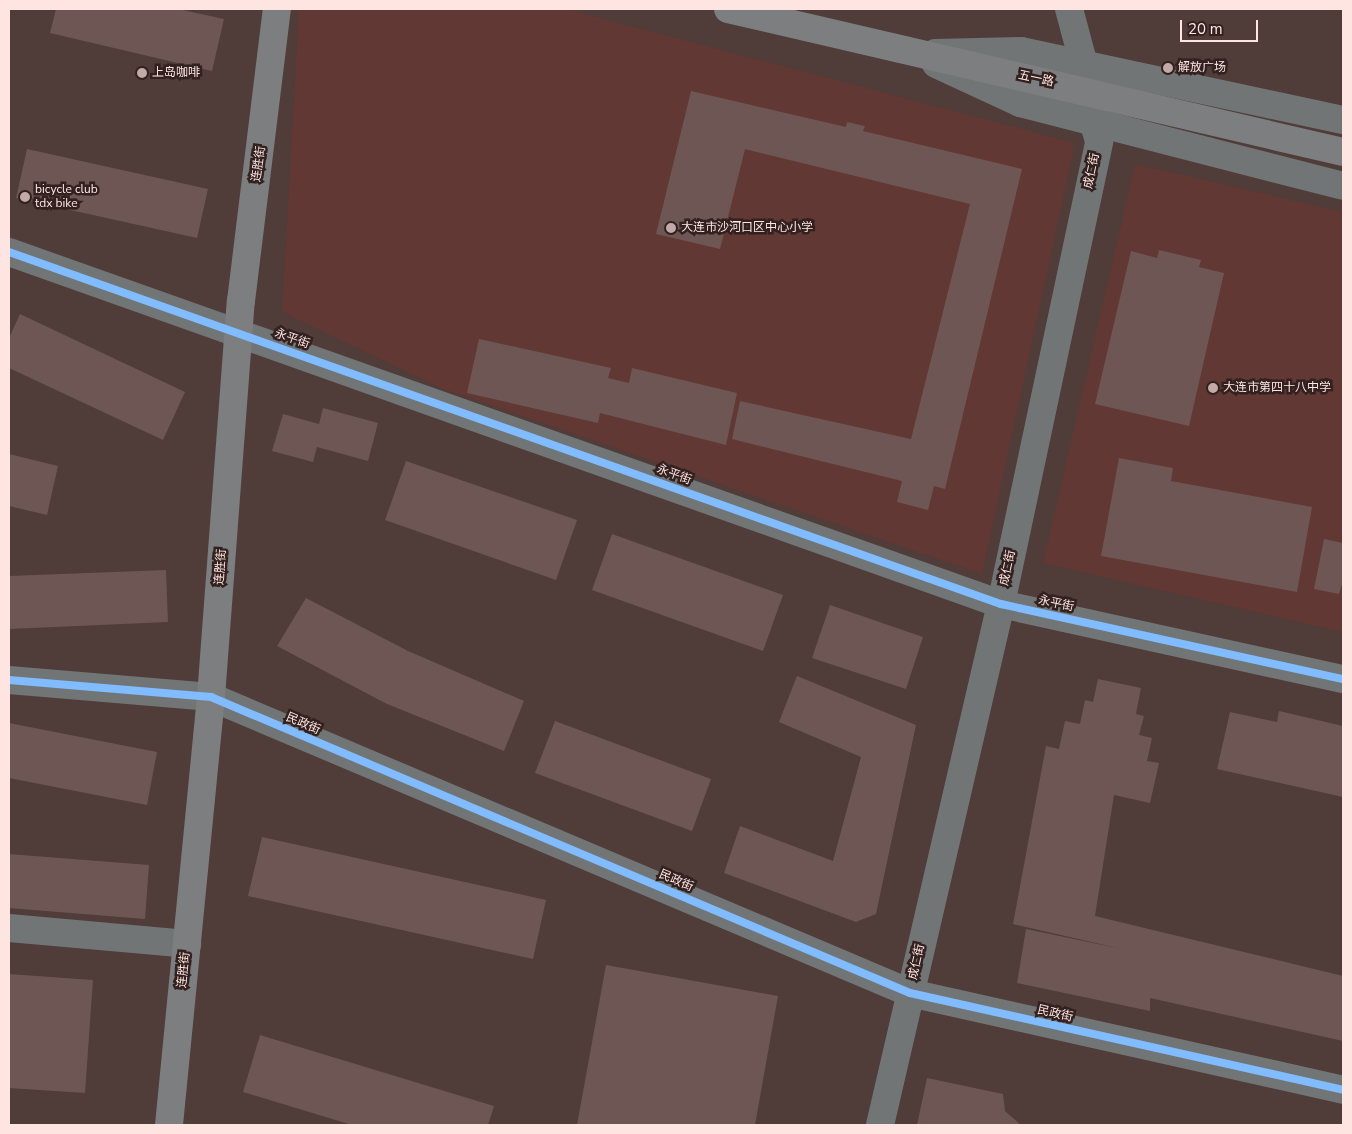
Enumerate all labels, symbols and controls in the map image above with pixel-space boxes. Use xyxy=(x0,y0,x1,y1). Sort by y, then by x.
scale bar xyxy=(1182,10,1260,42)
text: 20 m xyxy=(1188,19,1223,39)
place label: 解放广场 xyxy=(1178,61,1226,75)
marker: 解放广场 xyxy=(1162,62,1174,74)
place label: 上岛咖啡 xyxy=(152,66,200,80)
marker: 上岛咖啡 xyxy=(136,67,148,79)
street label: 五一路 xyxy=(1017,68,1055,90)
street label: 连胜街 xyxy=(249,145,269,183)
street label: 成仁街 xyxy=(1081,152,1103,190)
place label: bicycle club tdx bike xyxy=(35,183,98,211)
marker: bicycle club tdx bike xyxy=(19,191,31,203)
place label: 大连市沙河口区中心小学 xyxy=(681,221,813,235)
marker: 大连市沙河口区中心小学 xyxy=(665,222,677,234)
street label: 永平街 xyxy=(273,326,311,352)
place label: 大连市第四十八中学 xyxy=(1223,381,1331,395)
marker: 大连市第四十八中学 xyxy=(1207,382,1219,394)
street label: 永平街 xyxy=(655,462,693,488)
street label: 连胜街 xyxy=(213,549,229,585)
street label: 成仁街 xyxy=(997,549,1019,587)
street label: 永平街 xyxy=(1037,593,1075,615)
street label: 民政街 xyxy=(284,710,322,738)
street label: 民政街 xyxy=(657,867,695,895)
street label: 成仁街 xyxy=(906,943,928,981)
street label: 连胜街 xyxy=(175,951,193,989)
street label: 民政街 xyxy=(1036,1003,1074,1025)

